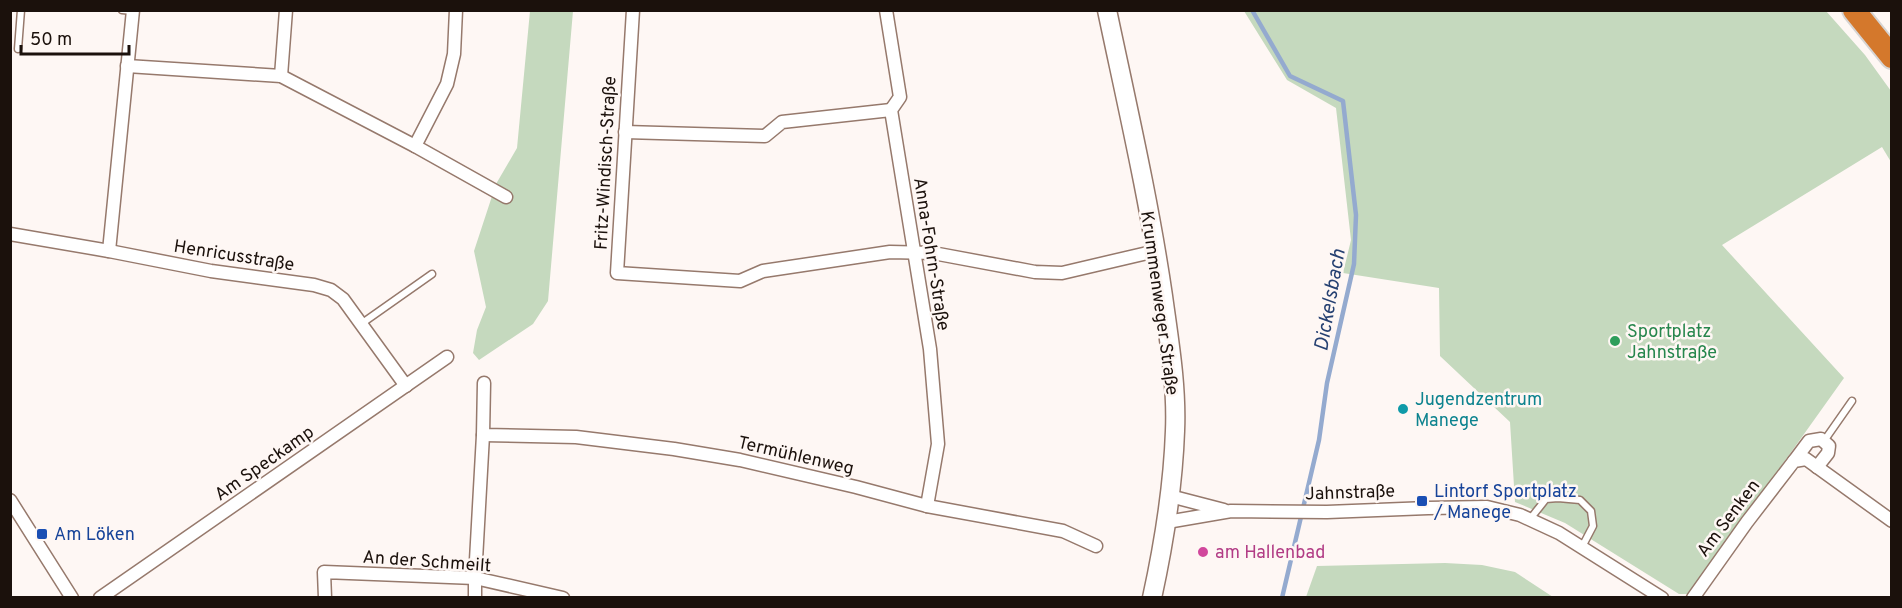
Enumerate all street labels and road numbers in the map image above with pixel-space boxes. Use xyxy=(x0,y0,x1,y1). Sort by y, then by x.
street label: Fritz-Windisch-Straße xyxy=(590,75,623,251)
street label: Anna-Fohrn-Straße xyxy=(907,176,954,332)
street label: Krummenweger Straße xyxy=(1134,209,1183,397)
street label: Henricusstraße xyxy=(172,236,296,277)
street label: Am Speckamp xyxy=(211,421,319,507)
street label: Termühlenweg xyxy=(735,432,856,481)
street label: Am Senken xyxy=(1693,476,1766,562)
street label: Jahnstraße xyxy=(1305,480,1395,507)
street label: An der Schmeilt xyxy=(362,547,492,578)

